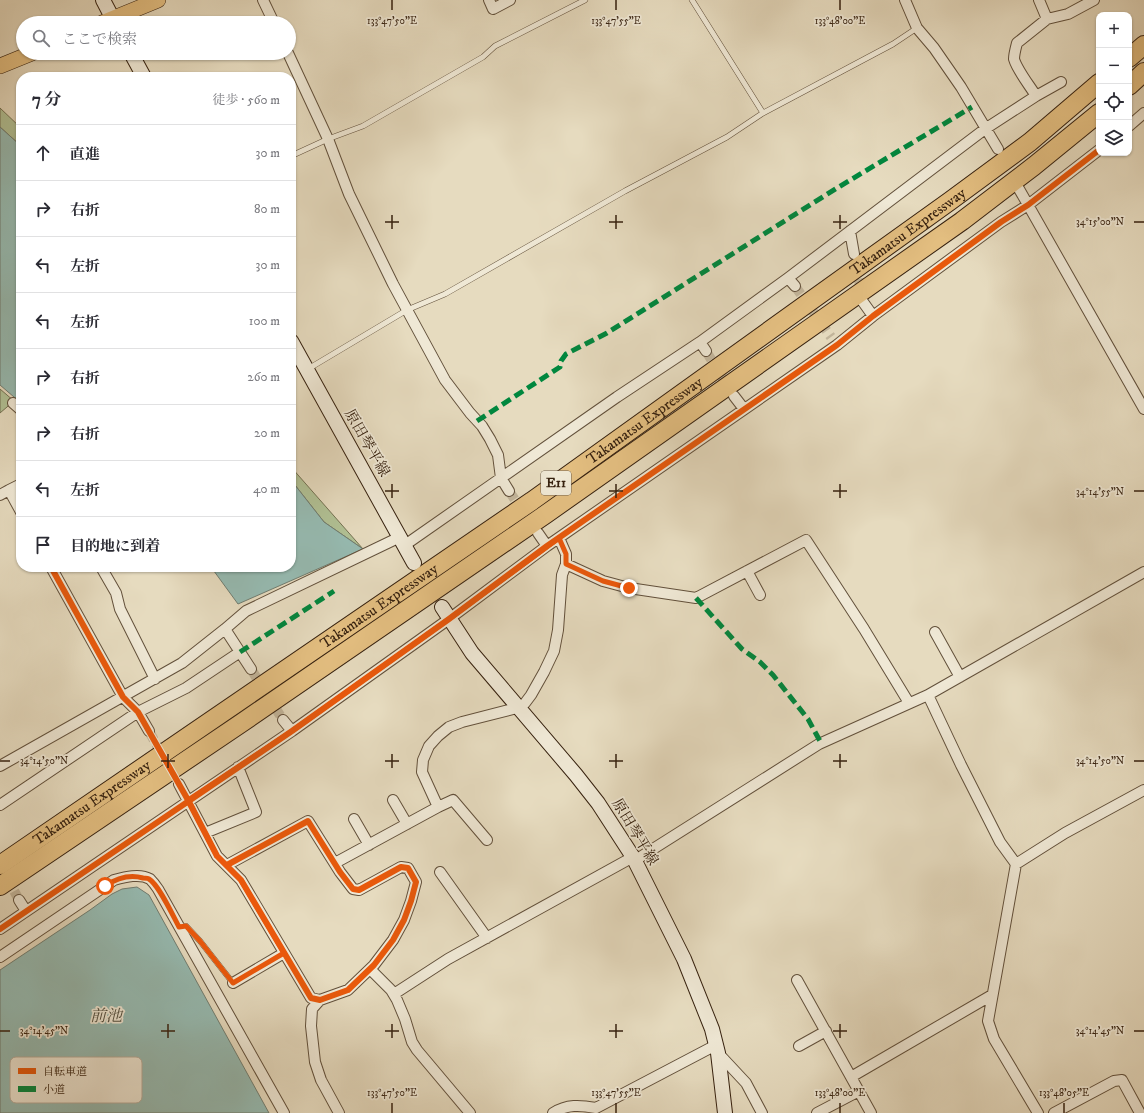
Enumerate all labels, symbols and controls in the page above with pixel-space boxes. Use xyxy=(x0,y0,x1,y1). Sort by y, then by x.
map controls xyxy=(1096,12,1132,156)
button: + xyxy=(1096,12,1132,48)
text: 133°47'50"E xyxy=(367,15,417,27)
text: 133°47'55"E xyxy=(591,15,641,27)
text: 133°48'00"E xyxy=(815,15,865,27)
search box xyxy=(16,16,296,60)
icon: search xyxy=(30,27,52,49)
text: ここで検索 xyxy=(62,30,137,49)
button: − xyxy=(1096,48,1132,84)
button: locate xyxy=(1096,84,1132,120)
text: 7 分 xyxy=(32,89,62,111)
text: 徒歩 · 560 m xyxy=(213,92,280,108)
button: layers xyxy=(1096,120,1132,156)
icon: ahead xyxy=(32,142,54,164)
text: 直進 xyxy=(70,145,100,164)
text: 30 m xyxy=(256,145,280,161)
street label: Takamatsu Expressway xyxy=(846,183,970,279)
icon: right xyxy=(32,198,54,220)
text: 右折 xyxy=(70,201,100,220)
text: 80 m xyxy=(254,201,280,217)
text: 34°15'00"N xyxy=(1076,216,1124,228)
icon: left xyxy=(32,254,54,276)
text: 左折 xyxy=(70,257,100,276)
text: 30 m xyxy=(256,257,280,273)
icon: left xyxy=(32,310,54,332)
text: 左折 xyxy=(70,313,100,332)
text: 100 m xyxy=(249,313,280,329)
icon: right xyxy=(32,366,54,388)
text: 右折 xyxy=(70,369,100,388)
text: 260 m xyxy=(247,369,280,385)
street label: Takamatsu Expressway xyxy=(583,372,707,468)
street label: 原田琴平線 xyxy=(340,406,394,480)
icon: right xyxy=(32,422,54,444)
text: 右折 xyxy=(70,425,100,444)
text: 20 m xyxy=(254,425,280,441)
road number: E11 xyxy=(541,471,571,495)
icon: left xyxy=(32,478,54,500)
text: 左折 xyxy=(70,481,100,500)
text: 40 m xyxy=(253,481,280,497)
text: 34°14'55"N xyxy=(1076,486,1124,498)
icon: arrive xyxy=(32,534,54,556)
text: 目的地に到着 xyxy=(70,537,160,556)
street label: Takamatsu Expressway xyxy=(316,558,442,653)
route end xyxy=(620,579,638,597)
text: 34°14'50"N xyxy=(20,755,68,767)
street label: Takamatsu Expressway xyxy=(29,755,155,849)
text: 34°14'50"N xyxy=(1076,755,1124,767)
street label: 原田琴平線 xyxy=(608,795,662,869)
route start xyxy=(96,877,114,895)
water label: 前池 xyxy=(90,1006,124,1026)
text: 34°14'45"N xyxy=(20,1025,68,1037)
text: 34°14'45"N xyxy=(1076,1025,1124,1037)
legend xyxy=(10,1057,142,1103)
text: 自転車道 xyxy=(43,1065,87,1079)
text: 小道 xyxy=(43,1083,65,1097)
text: 133°47'50"E xyxy=(367,1087,417,1099)
text: 133°47'55"E xyxy=(591,1087,641,1099)
text: 133°48'00"E xyxy=(815,1087,865,1099)
text: 133°48'05"E xyxy=(1039,1087,1089,1099)

